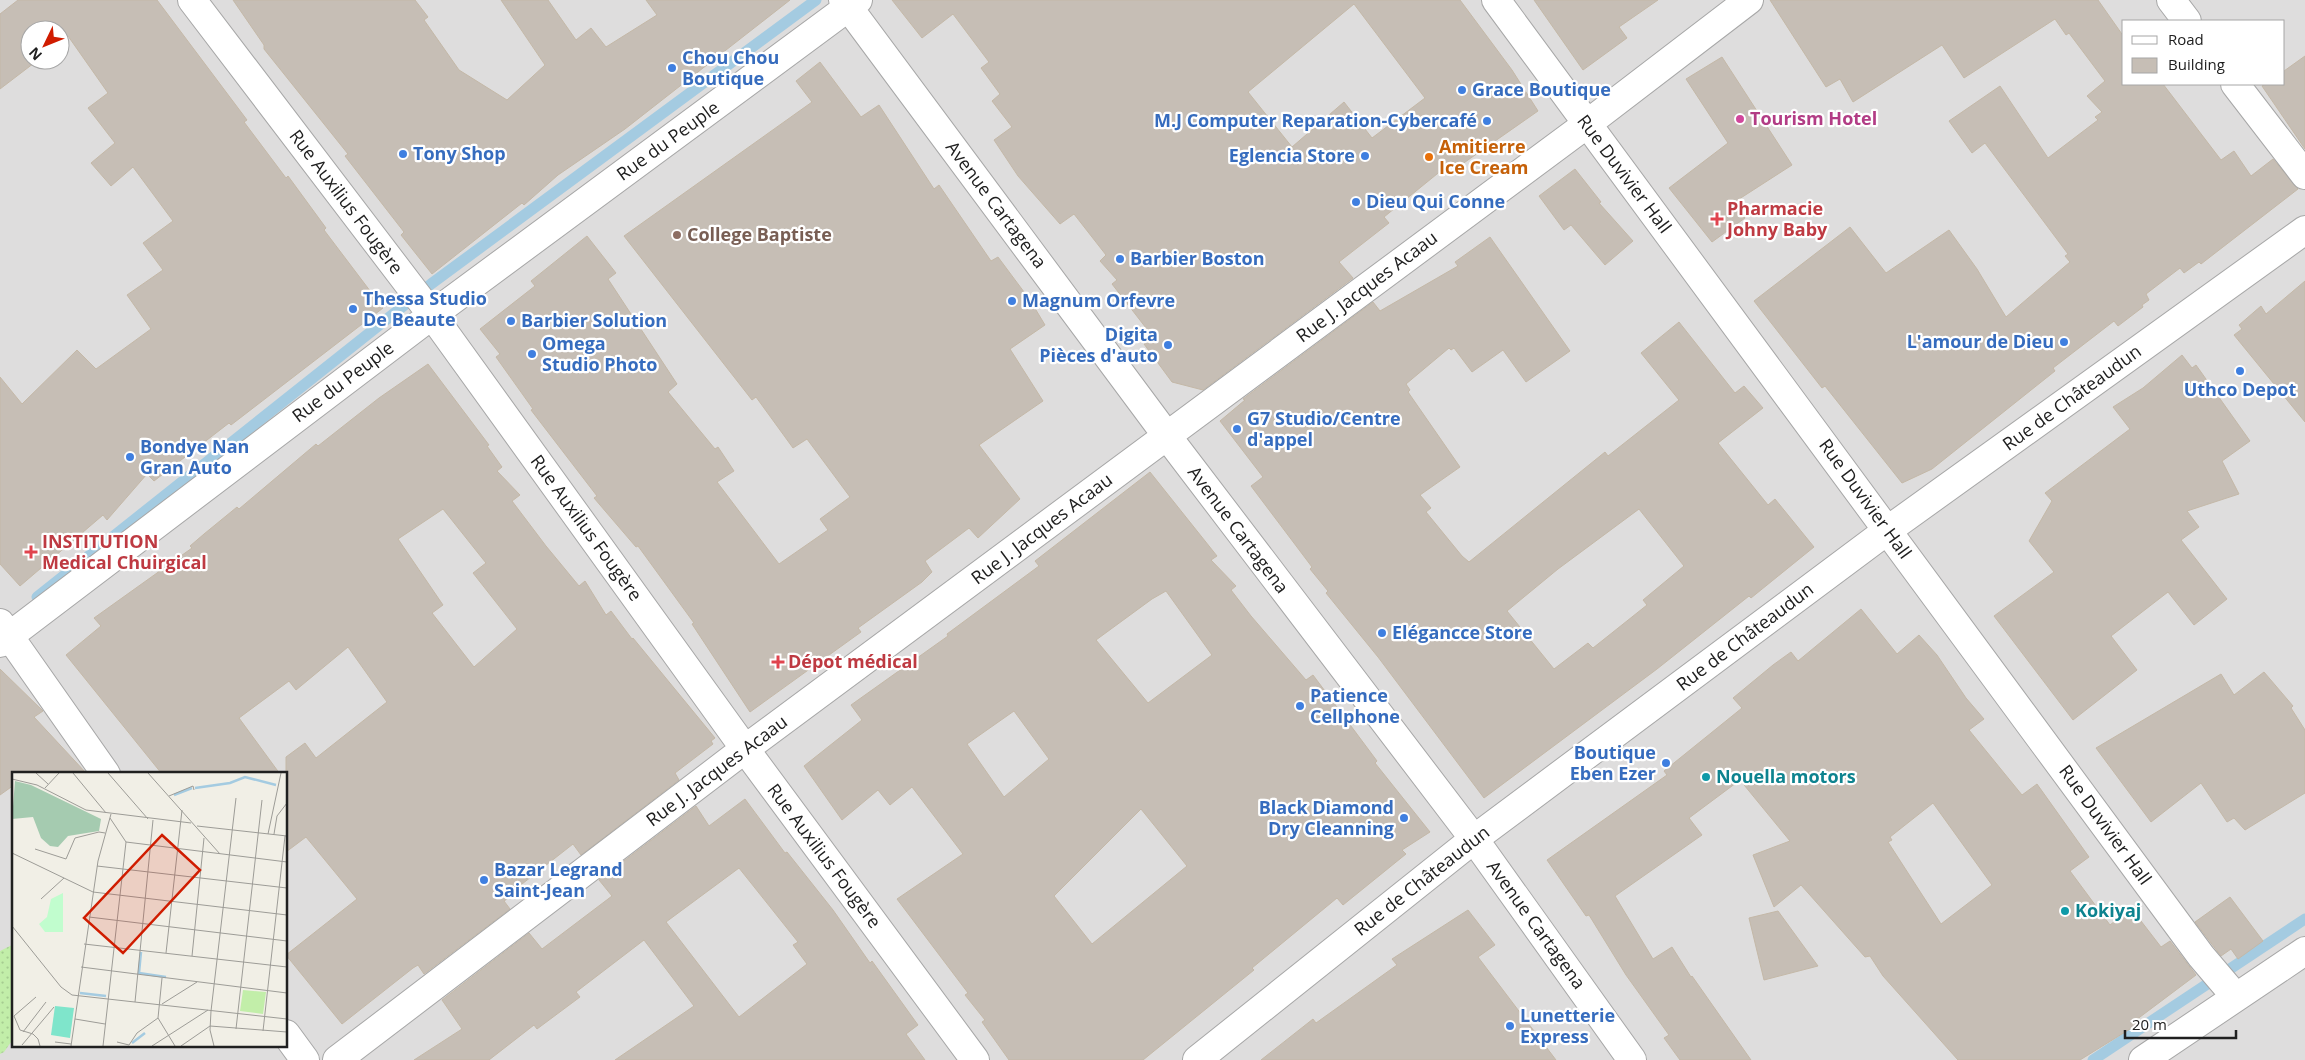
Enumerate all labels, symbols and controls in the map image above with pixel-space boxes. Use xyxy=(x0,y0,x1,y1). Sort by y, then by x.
north arrow xyxy=(20,20,70,70)
legend xyxy=(2122,20,2285,85)
text: Road xyxy=(2168,29,2204,49)
text: N xyxy=(24,44,46,65)
place label: Chou Chou Boutique xyxy=(682,45,779,90)
text: Building xyxy=(2168,54,2225,74)
marker: Chou Chou Boutique xyxy=(666,62,678,74)
place label: Grace Boutique xyxy=(1472,77,1611,101)
marker: Grace Boutique xyxy=(1456,84,1468,96)
street label: Rue du Peuple xyxy=(611,95,724,186)
place label: Tourism Hotel xyxy=(1750,106,1877,130)
place label: M.J Computer Reparation-Cybercafé xyxy=(1154,108,1477,132)
street label: Rue Duvivier Hall xyxy=(1572,109,1677,238)
marker: Tourism Hotel xyxy=(1734,113,1746,125)
marker: M.J Computer Reparation-Cybercafé xyxy=(1481,115,1493,127)
street label: Rue Auxilius Fougère xyxy=(284,124,409,279)
place label: Amitierre Ice Cream xyxy=(1439,134,1528,179)
street label: Avenue Cartagena xyxy=(941,136,1053,273)
place label: Tony Shop xyxy=(413,141,506,165)
place label: Eglencia Store xyxy=(1229,143,1355,167)
marker: Tony Shop xyxy=(397,148,409,160)
marker: Eglencia Store xyxy=(1359,150,1371,162)
marker: Amitierre Ice Cream xyxy=(1423,151,1435,163)
place label: Dieu Qui Conne xyxy=(1366,189,1505,213)
marker: Dieu Qui Conne xyxy=(1350,196,1362,208)
place label: Pharmacie Johny Baby xyxy=(1725,196,1828,241)
marker: Pharmacie Johny Baby xyxy=(1711,213,1723,225)
place label: College Baptiste xyxy=(687,222,832,246)
street label: Rue J. Jacques Acaau xyxy=(1291,225,1442,347)
marker: College Baptiste xyxy=(671,229,683,241)
place label: Barbier Boston xyxy=(1130,246,1264,270)
marker: Barbier Boston xyxy=(1114,253,1126,265)
place label: Thessa Studio De Beaute xyxy=(363,286,487,331)
place label: Magnum Orfevre xyxy=(1022,288,1175,312)
marker: Magnum Orfevre xyxy=(1006,295,1018,307)
marker: Thessa Studio De Beaute xyxy=(347,303,359,315)
place label: Barbier Solution xyxy=(521,308,667,332)
marker: Barbier Solution xyxy=(505,315,517,327)
place label: Digita Pièces d'auto xyxy=(1039,322,1158,367)
place label: L'amour de Dieu xyxy=(1907,329,2054,353)
place label: Omega Studio Photo xyxy=(542,331,658,376)
street label: Rue du Peuple xyxy=(287,335,398,427)
marker: L'amour de Dieu xyxy=(2058,336,2070,348)
marker: Digita Pièces d'auto xyxy=(1162,339,1174,351)
street label: Rue de Châteaudun xyxy=(1997,339,2146,456)
marker: Omega Studio Photo xyxy=(526,348,538,360)
marker: Uthco Depot xyxy=(2234,365,2246,377)
place label: Uthco Depot xyxy=(2184,377,2296,401)
place label: G7 Studio/Centre d'appel xyxy=(1247,406,1401,451)
marker: G7 Studio/Centre d'appel xyxy=(1231,423,1243,435)
place label: Bondye Nan Gran Auto xyxy=(140,434,249,479)
street label: Rue Duvivier Hall xyxy=(1814,434,1917,563)
street label: Rue Auxilius Fougère xyxy=(526,449,648,605)
marker: Bondye Nan Gran Auto xyxy=(124,451,136,463)
street label: Avenue Cartagena xyxy=(1183,461,1295,598)
street label: Rue J. Jacques Acaau xyxy=(966,467,1117,589)
place label: INSTITUTION Medical Chuirgical xyxy=(42,529,207,574)
marker: INSTITUTION Medical Chuirgical xyxy=(24,545,38,559)
street label: Rue de Châteaudun xyxy=(1671,577,1818,696)
place label: Elégancce Store xyxy=(1392,620,1533,644)
marker: Elégancce Store xyxy=(1376,627,1388,639)
place label: Dépot médical xyxy=(788,649,918,673)
marker: Dépot médical xyxy=(772,656,784,668)
place label: Patience Cellphone xyxy=(1310,683,1400,728)
marker: Patience Cellphone xyxy=(1294,700,1306,712)
street label: Rue J. Jacques Acaau xyxy=(641,709,792,831)
place label: Boutique Eben Ezer xyxy=(1570,740,1656,785)
marker: Boutique Eben Ezer xyxy=(1660,757,1672,769)
street label: Rue Duvivier Hall xyxy=(2054,760,2157,889)
place label: Nouella motors xyxy=(1716,764,1856,788)
marker: Nouella motors xyxy=(1700,771,1712,783)
inset map xyxy=(12,772,288,1048)
street label: Rue Auxilius Fougère xyxy=(762,778,887,933)
place label: Black Diamond Dry Cleanning xyxy=(1259,795,1394,840)
marker: Black Diamond Dry Cleanning xyxy=(1398,812,1410,824)
street label: Rue de Châteaudun xyxy=(1349,820,1494,941)
street label: Avenue Cartagena xyxy=(1482,855,1592,994)
place label: Bazar Legrand Saint-Jean xyxy=(494,857,623,902)
marker: Bazar Legrand Saint-Jean xyxy=(478,874,490,886)
place label: Kokiyaj xyxy=(2075,898,2141,922)
marker: Kokiyaj xyxy=(2059,905,2071,917)
place label: Lunetterie Express xyxy=(1520,1003,1615,1048)
scale bar xyxy=(2125,1008,2236,1040)
text: 20 m xyxy=(2132,1014,2167,1034)
marker: Lunetterie Express xyxy=(1504,1020,1516,1032)

